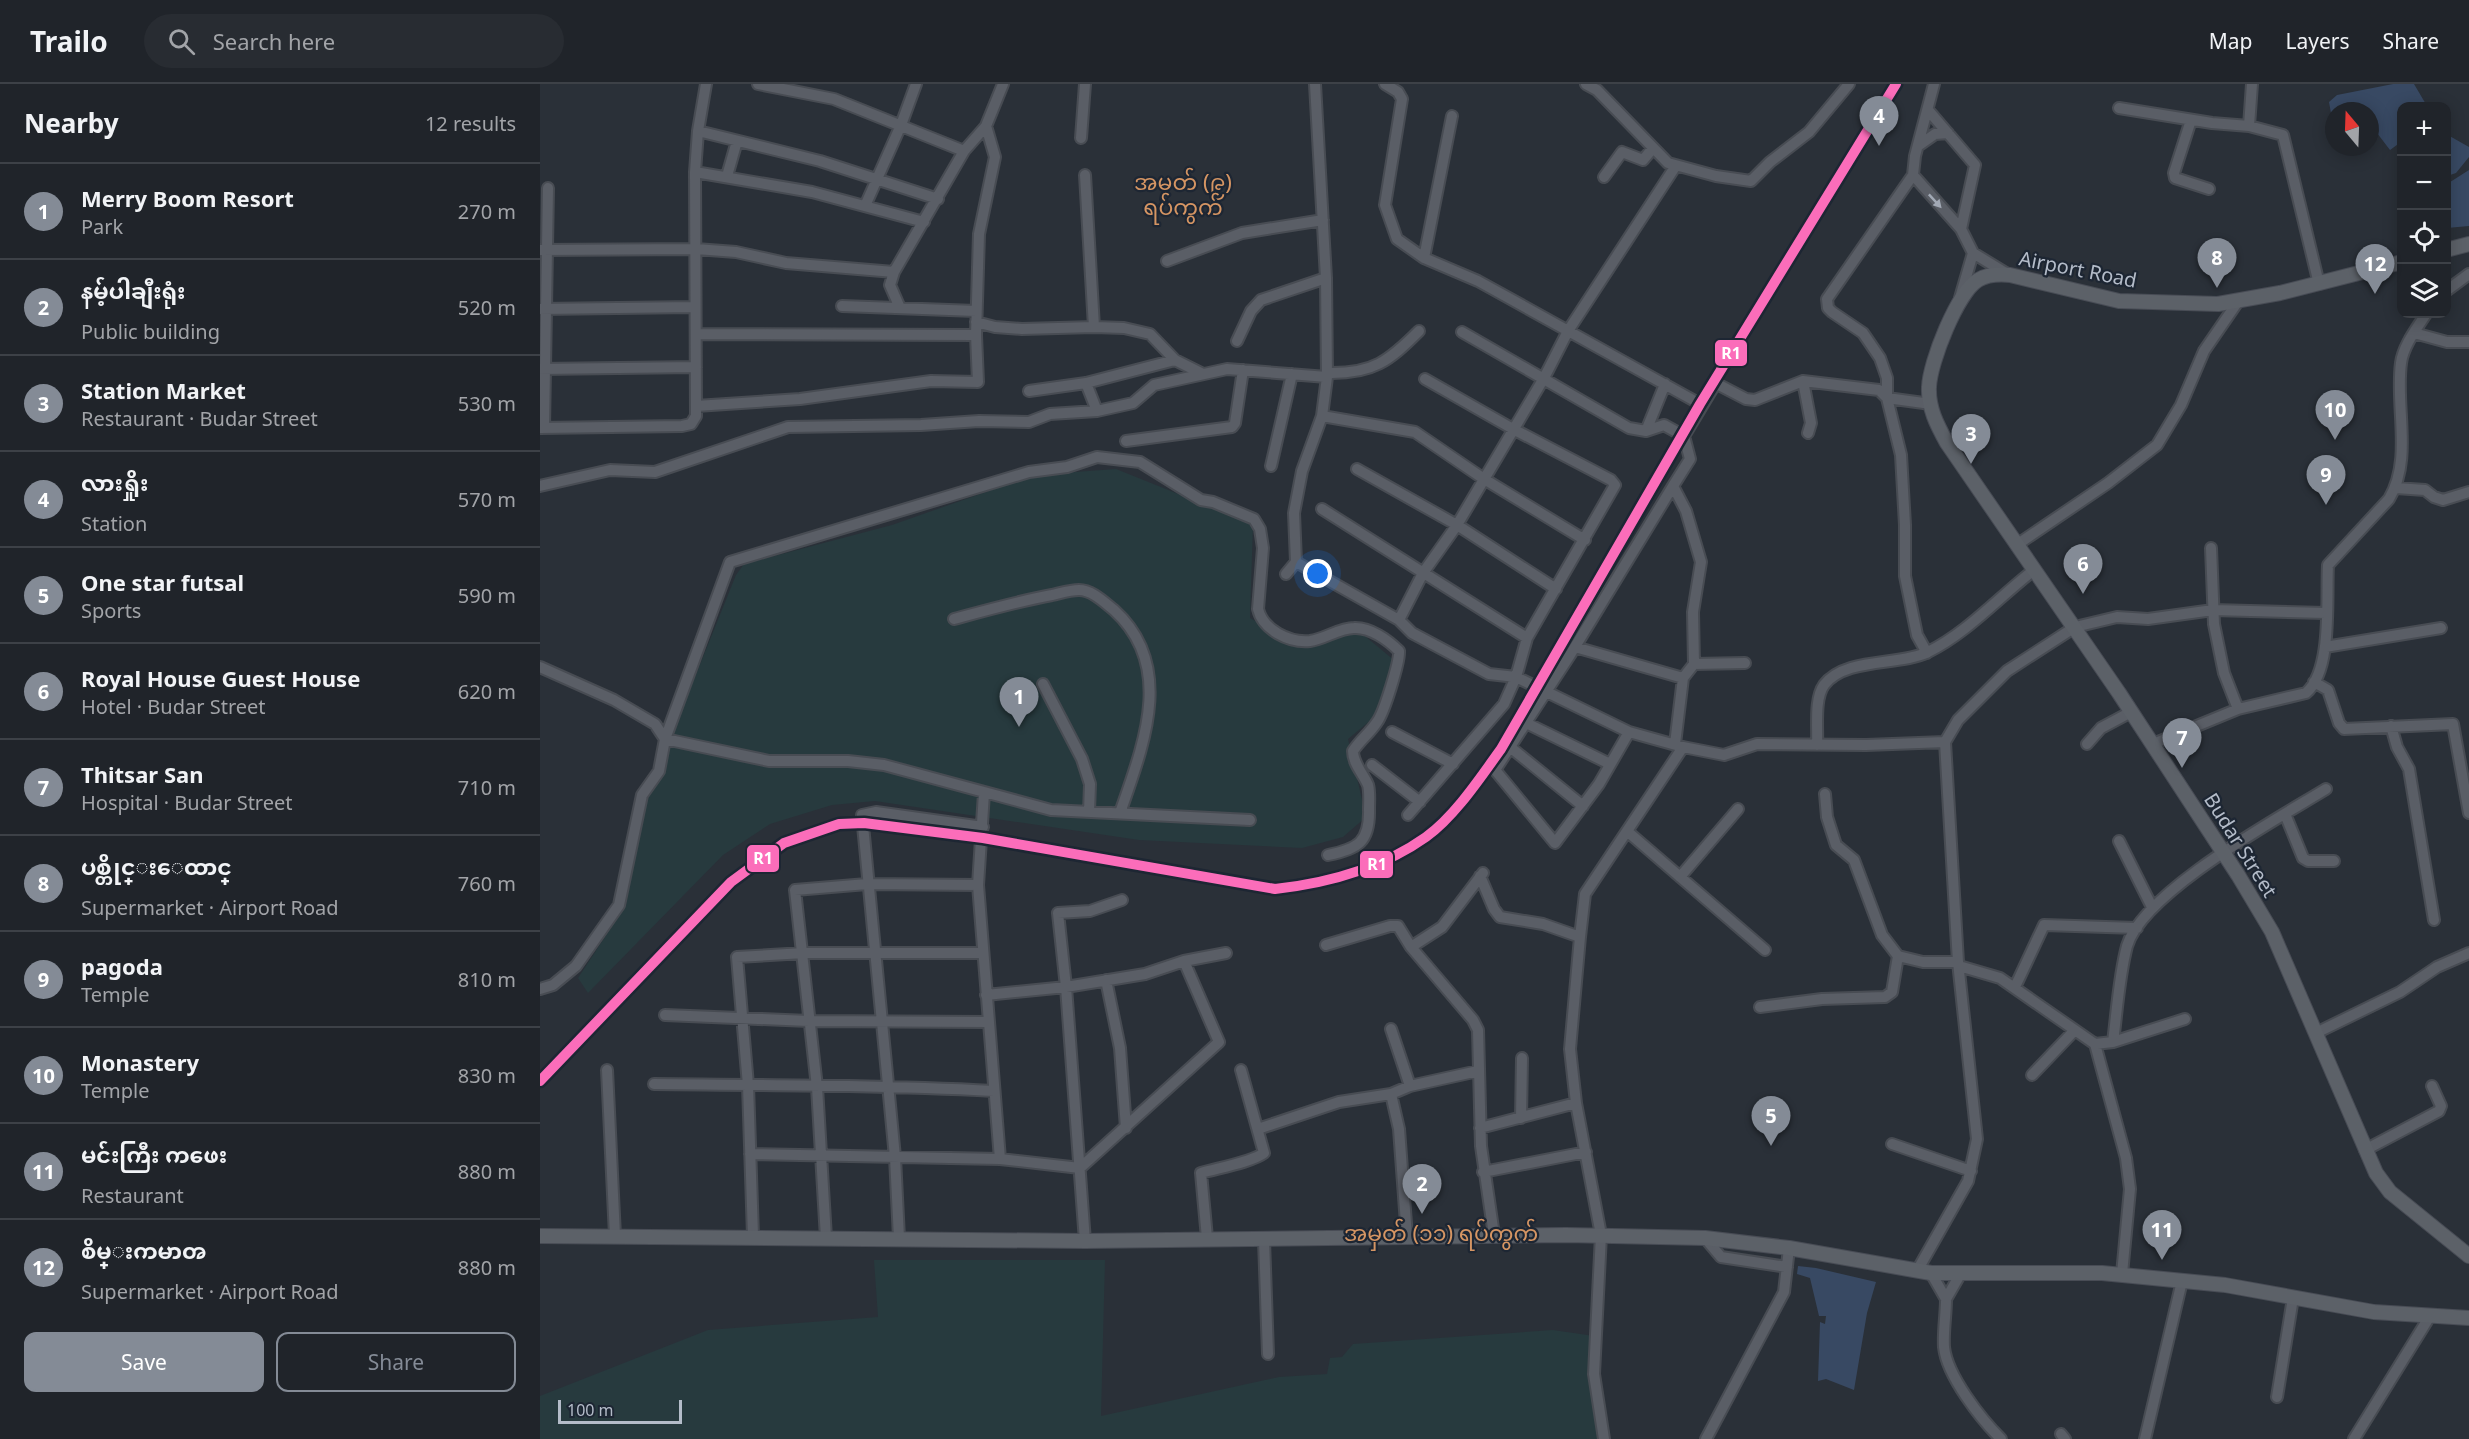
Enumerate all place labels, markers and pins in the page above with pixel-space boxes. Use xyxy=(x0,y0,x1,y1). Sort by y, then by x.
pin: 4 xyxy=(1860,97,1898,146)
pin: 8 xyxy=(2198,238,2236,288)
pin: 12 xyxy=(2356,244,2394,294)
pin: 10 xyxy=(2316,390,2354,440)
pin: 3 xyxy=(1952,414,1990,464)
pin: 9 xyxy=(2306,456,2346,505)
pin: 6 xyxy=(2064,544,2102,594)
pin: 1 xyxy=(1000,678,1038,727)
pin: 7 xyxy=(2162,718,2202,768)
pin: 5 xyxy=(1752,1096,1790,1146)
pin: 2 xyxy=(1402,1164,1442,1214)
pin: 11 xyxy=(2142,1210,2182,1260)

